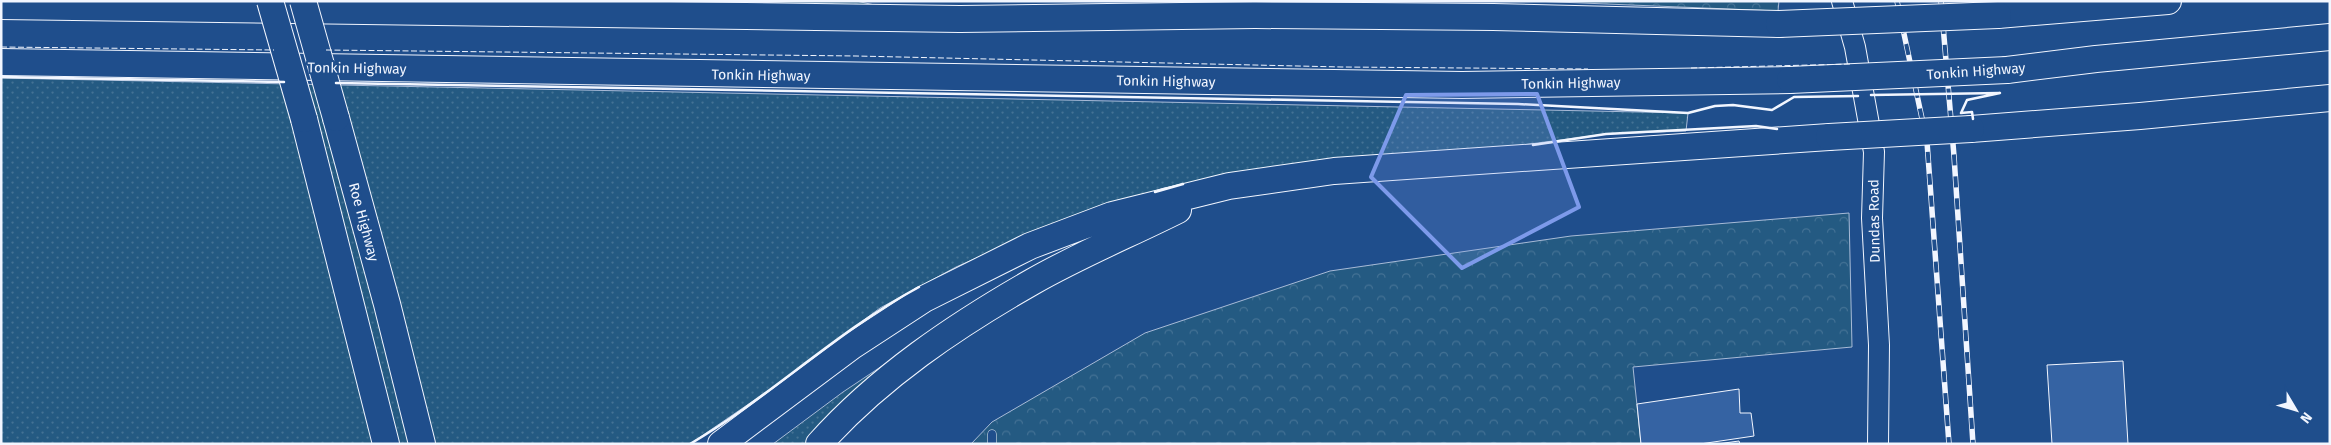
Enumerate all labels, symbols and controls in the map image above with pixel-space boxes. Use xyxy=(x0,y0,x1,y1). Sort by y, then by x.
street label: Tonkin Highway xyxy=(307,59,407,78)
street label: Tonkin Highway xyxy=(1926,60,2026,83)
street label: Tonkin Highway xyxy=(711,66,811,85)
street label: Tonkin Highway xyxy=(1116,72,1216,91)
street label: Tonkin Highway xyxy=(1521,74,1621,93)
street label: Dundas Road xyxy=(1865,179,1884,263)
street label: Roe Highway xyxy=(345,181,382,263)
north arrow xyxy=(2271,385,2321,435)
text: N xyxy=(2296,409,2315,427)

